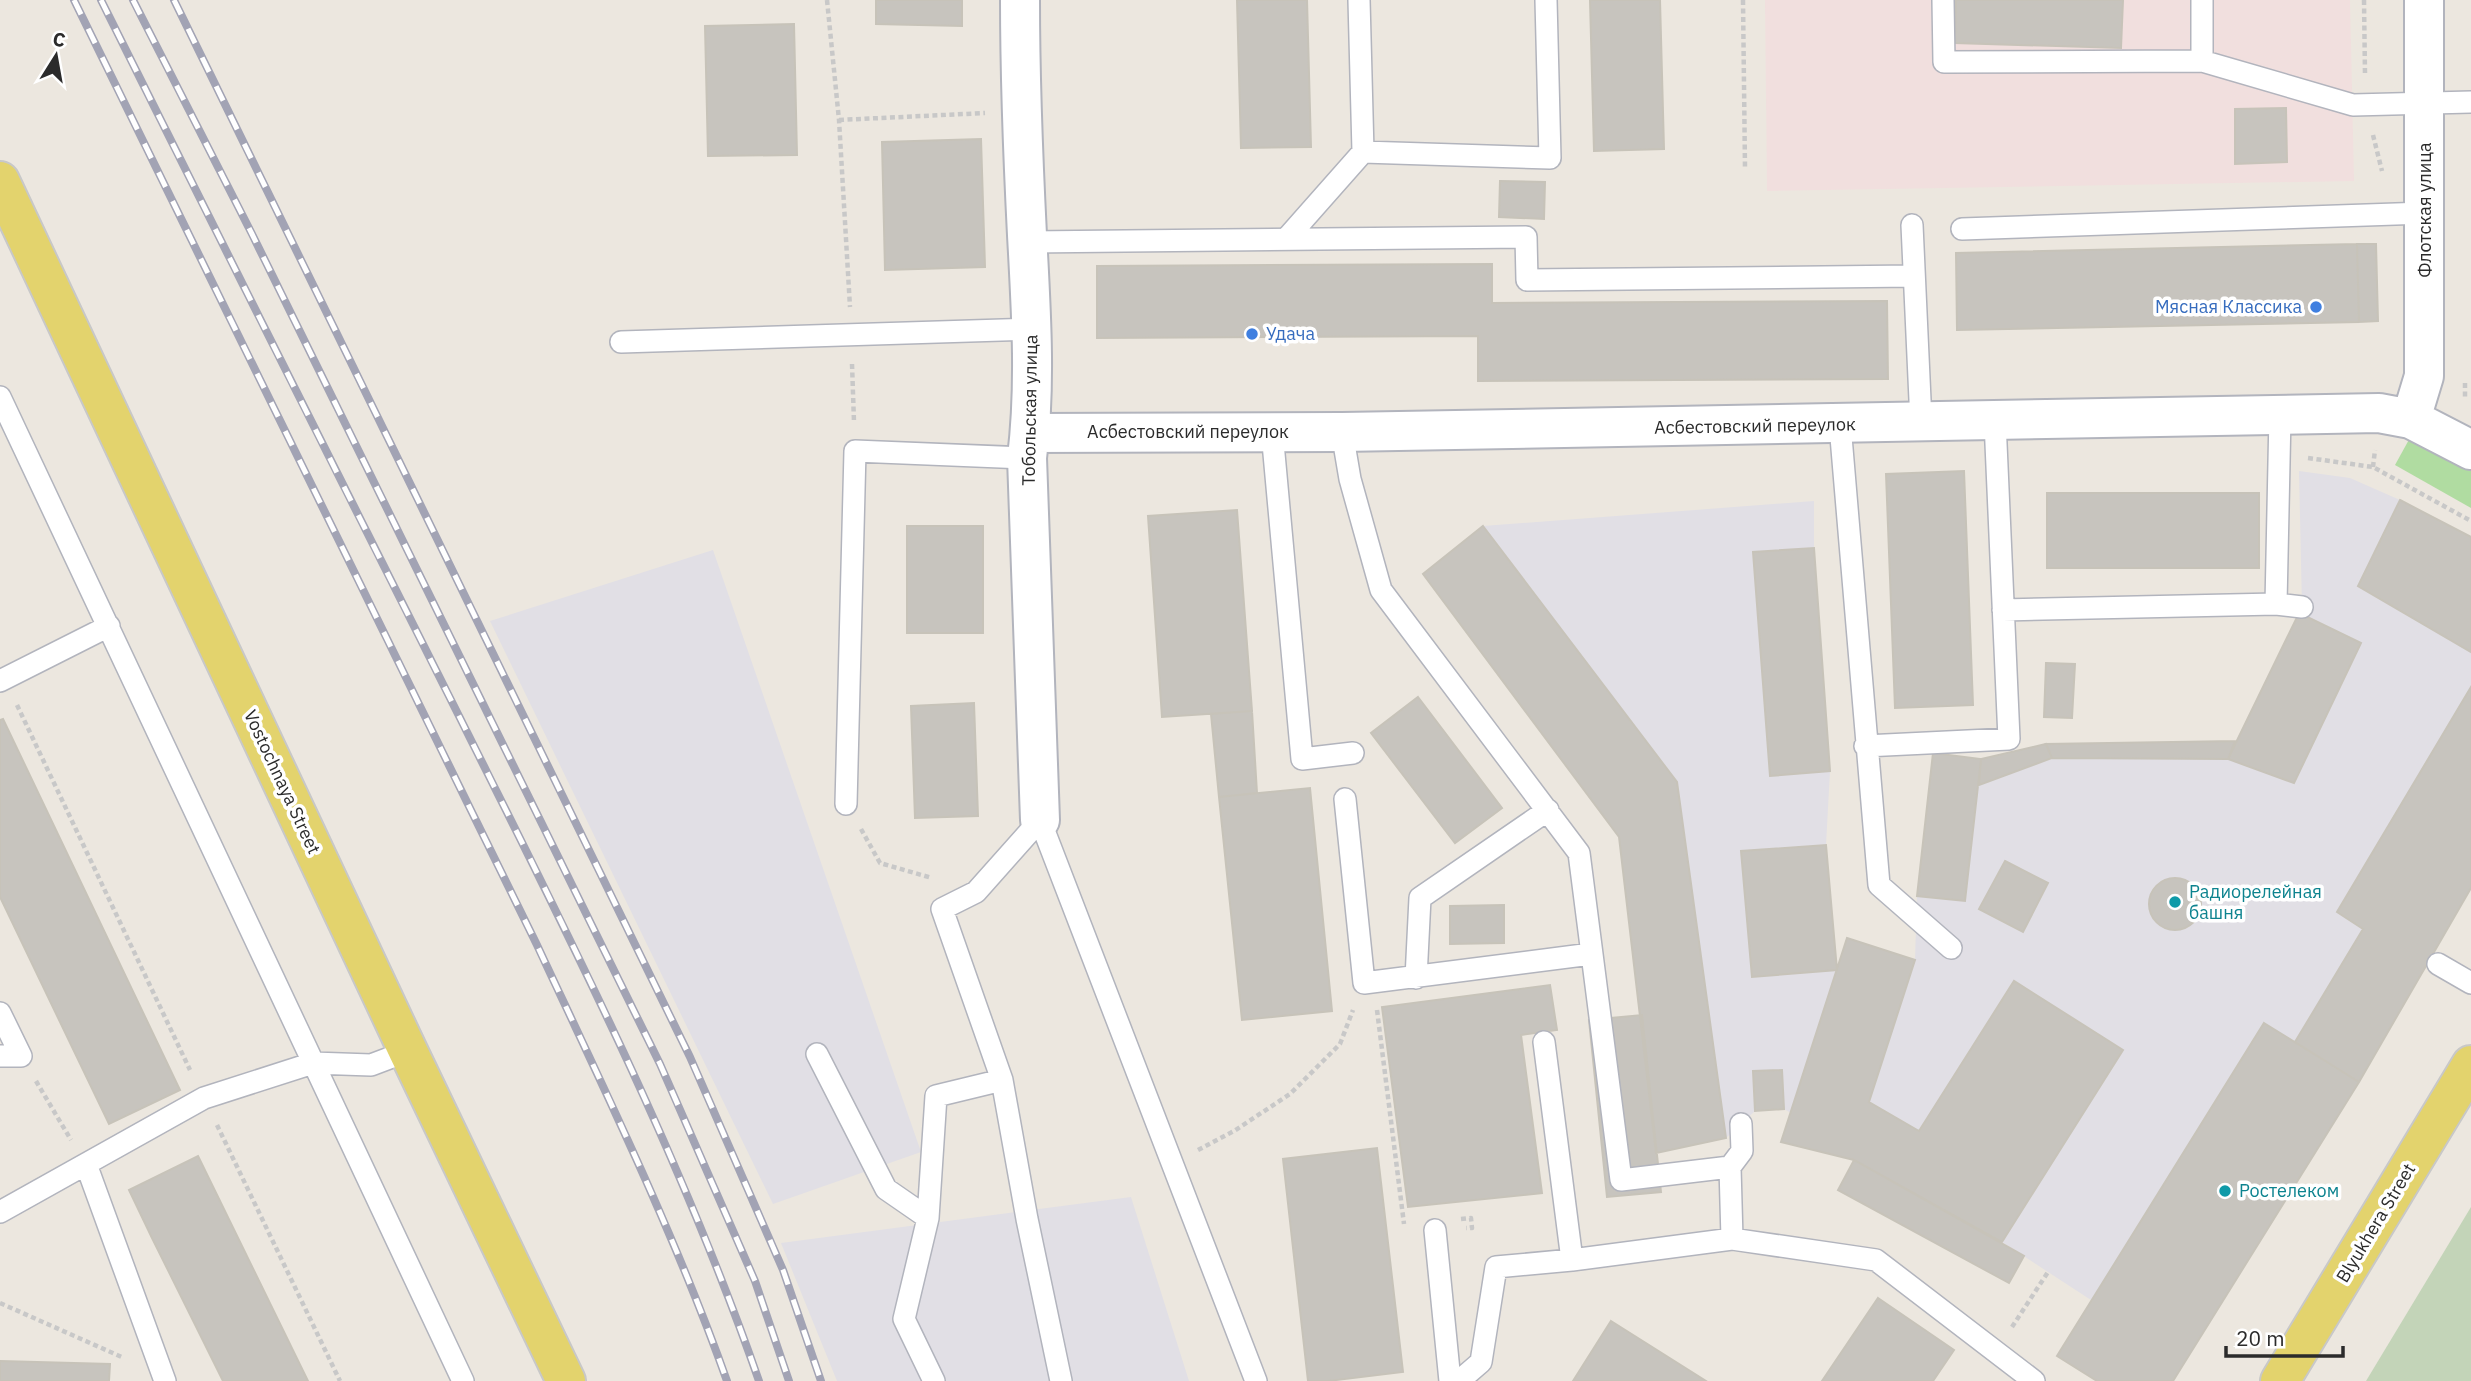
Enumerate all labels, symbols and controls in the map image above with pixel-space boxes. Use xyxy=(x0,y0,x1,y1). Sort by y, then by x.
north arrow xyxy=(21,21,91,91)
text: С xyxy=(51,26,68,52)
street label: Флотская улица xyxy=(2413,142,2436,278)
place label: Мясная Классика xyxy=(2155,295,2302,318)
marker: Мясная Классика xyxy=(2308,299,2324,315)
place label: Удача xyxy=(1266,322,1315,345)
marker: Удача xyxy=(1244,326,1260,342)
street label: Тобольская улица xyxy=(1017,334,1042,486)
street label: Асбестовский переулок xyxy=(1654,412,1856,439)
street label: Асбестовский переулок xyxy=(1087,420,1289,443)
street label: Vostochnaya Street xyxy=(239,706,326,858)
place label: Радиорелейная башня xyxy=(2189,880,2322,924)
marker: Радиорелейная башня xyxy=(2167,894,2183,910)
street label: Blyukhera Street xyxy=(2331,1159,2420,1287)
place label: Ростелеком xyxy=(2239,1179,2339,1202)
marker: Ростелеком xyxy=(2217,1183,2233,1199)
scale bar xyxy=(2226,1314,2343,1358)
text: 20 m xyxy=(2236,1324,2285,1352)

